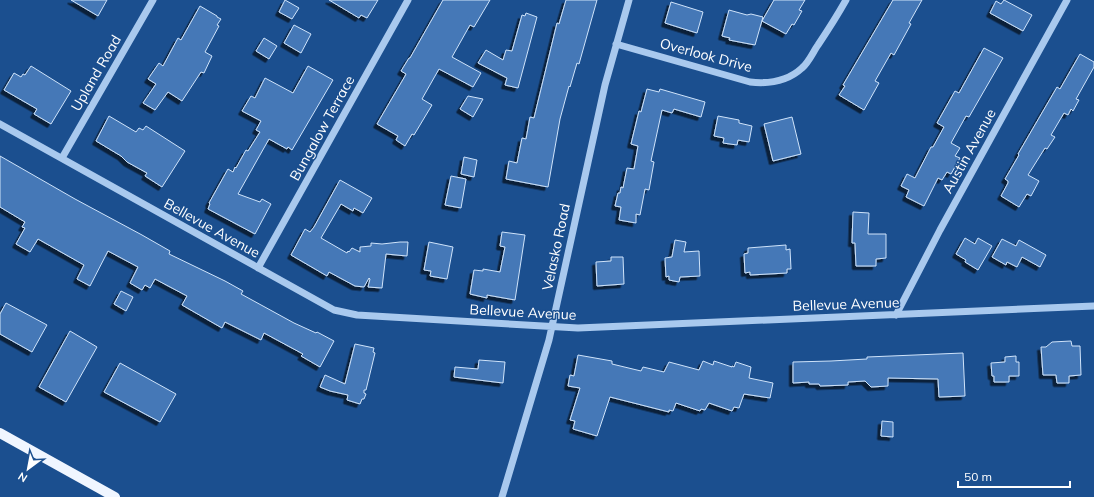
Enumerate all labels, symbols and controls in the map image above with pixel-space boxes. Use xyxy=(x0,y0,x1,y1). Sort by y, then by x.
street label: Upland Road xyxy=(67,32,125,114)
street label: Overlook Drive xyxy=(658,34,754,76)
street label: Bungalow Terrace xyxy=(286,72,358,184)
street label: Austin Avenue xyxy=(938,105,1000,197)
street label: Bellevue Avenue xyxy=(161,194,263,262)
street label: Velasko Road xyxy=(538,202,574,292)
street label: Bellevue Avenue xyxy=(792,293,900,315)
street label: Bellevue Avenue xyxy=(469,300,577,324)
north arrow xyxy=(8,449,48,489)
scale bar xyxy=(958,463,1070,489)
text: N xyxy=(15,469,30,486)
text: 50 m xyxy=(964,469,992,484)

